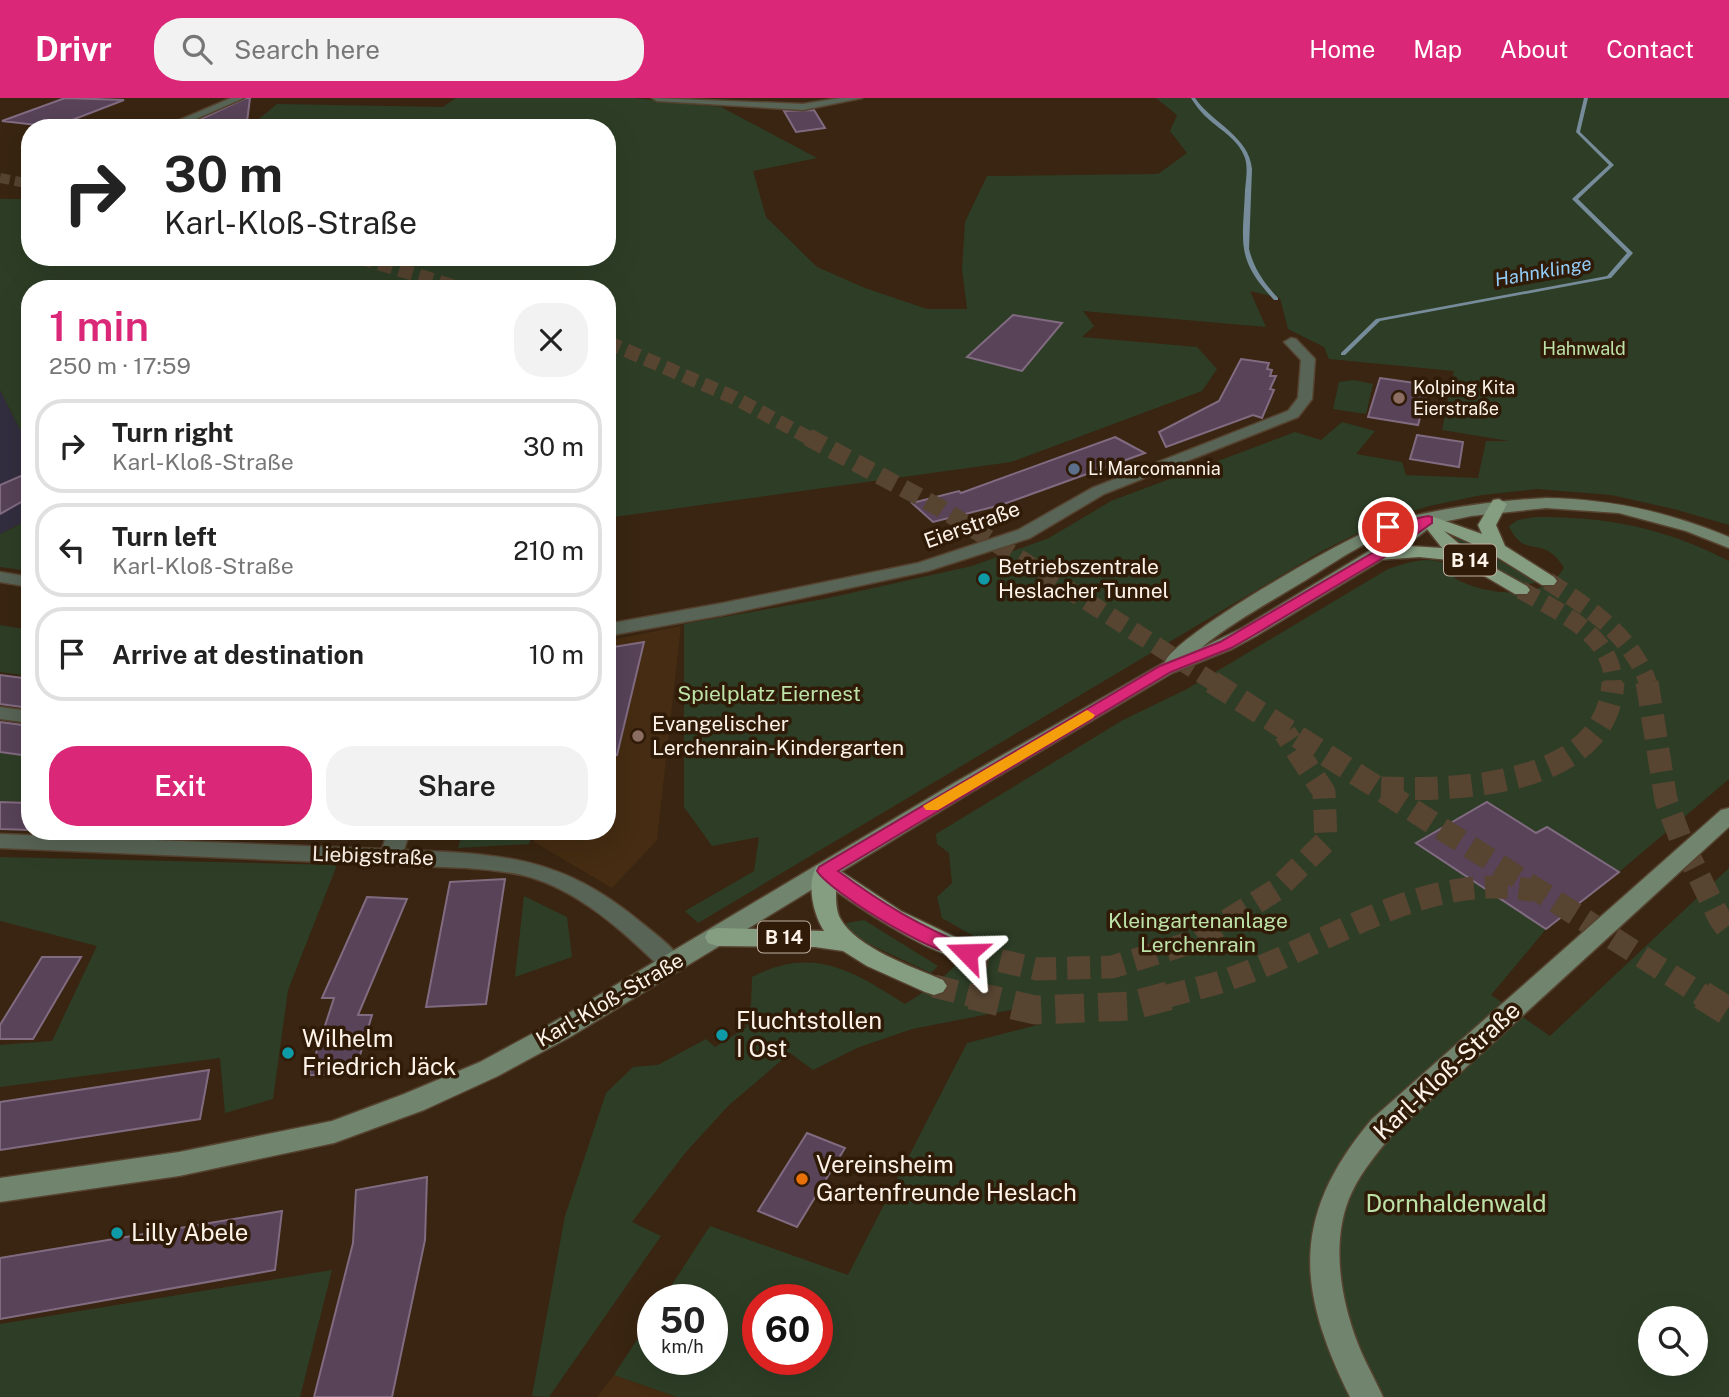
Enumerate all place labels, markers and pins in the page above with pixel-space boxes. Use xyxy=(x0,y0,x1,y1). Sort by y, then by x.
place label: Kolping Kita Eierstraße xyxy=(1413,377,1515,419)
marker: Kolping Kita Eierstraße xyxy=(1391,390,1407,406)
place label: L! Marcomannia xyxy=(1088,458,1221,479)
marker: L! Marcomannia xyxy=(1066,461,1082,477)
pin xyxy=(1358,497,1418,557)
place label: Betriebszentrale Heslacher Tunnel xyxy=(998,554,1169,603)
marker: Betriebszentrale Heslacher Tunnel xyxy=(976,571,992,587)
place label: Evangelischer Lerchenrain-Kindergarten xyxy=(652,711,904,760)
marker: Evangelischer Lerchenrain-Kindergarten xyxy=(630,728,646,744)
place label: Fluchtstollen I Ost xyxy=(736,1006,882,1062)
place label: Wilhelm Friedrich Jäck xyxy=(302,1024,457,1080)
marker: Fluchtstollen I Ost xyxy=(714,1027,730,1043)
marker: Wilhelm Friedrich Jäck xyxy=(280,1045,296,1061)
place label: Vereinsheim Gartenfreunde Heslach xyxy=(816,1150,1077,1206)
marker: Vereinsheim Gartenfreunde Heslach xyxy=(794,1171,810,1187)
place label: Lilly Abele xyxy=(131,1218,248,1246)
marker: Lilly Abele xyxy=(109,1225,125,1241)

